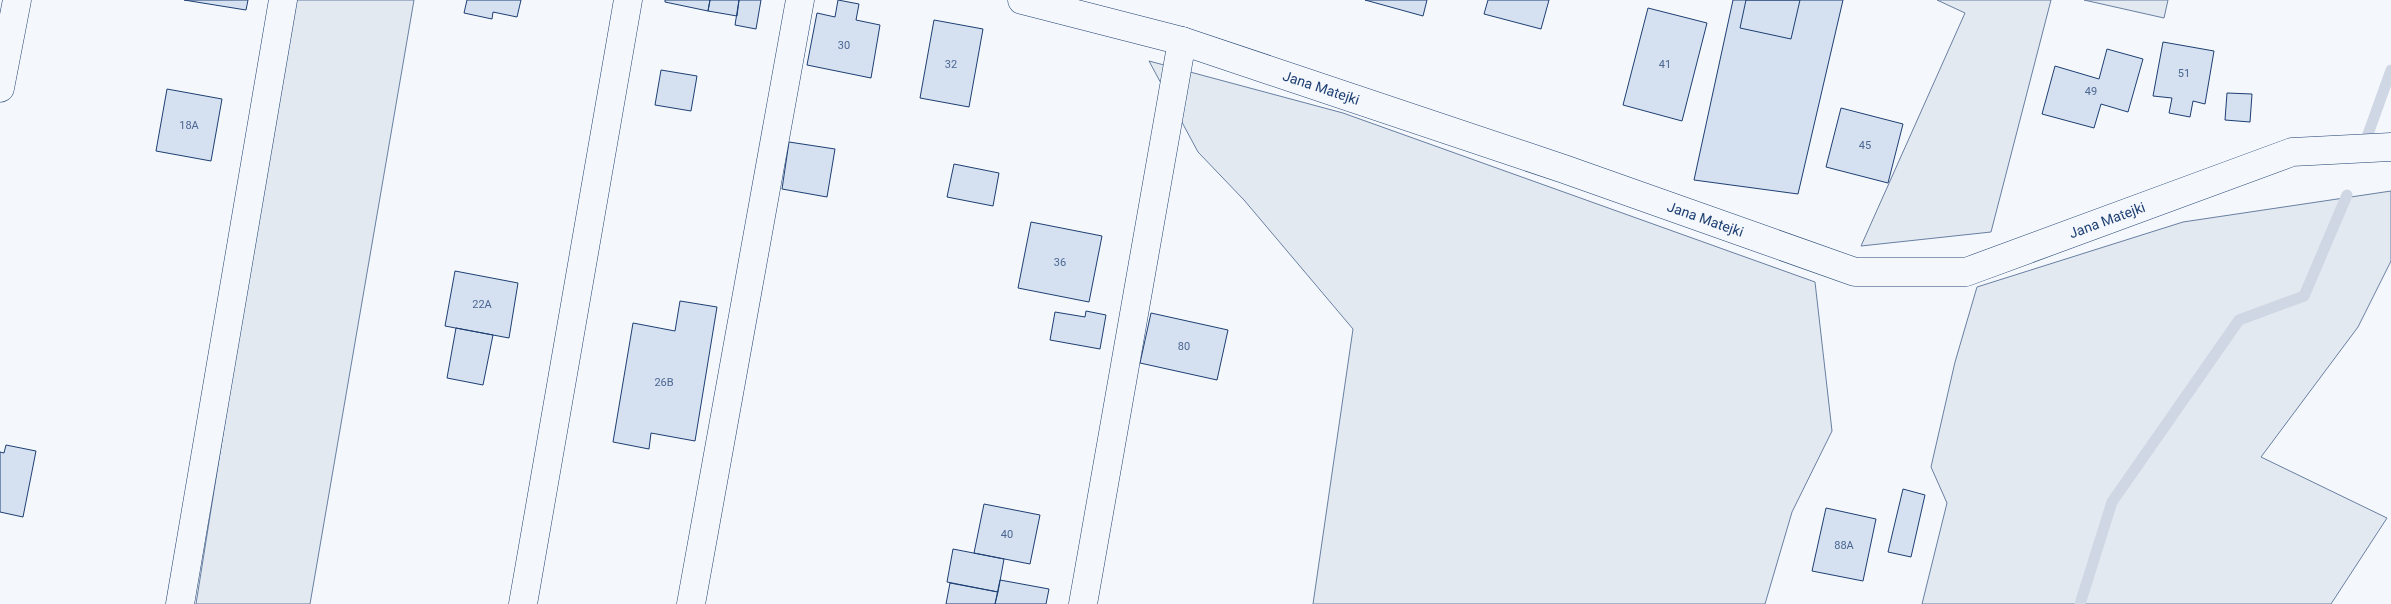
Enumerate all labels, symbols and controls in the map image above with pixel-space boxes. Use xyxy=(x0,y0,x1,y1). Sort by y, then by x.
house number: 30 xyxy=(838,39,850,52)
house number: 32 xyxy=(945,58,957,71)
house number: 41 xyxy=(1659,58,1671,71)
street label: Jana Matejki xyxy=(1281,67,1362,108)
house number: 51 xyxy=(2178,67,2190,80)
house number: 49 xyxy=(2085,85,2097,98)
house number: 18A xyxy=(179,119,200,132)
house number: 45 xyxy=(1859,139,1871,152)
street label: Jana Matejki xyxy=(1665,198,1746,240)
street label: Jana Matejki xyxy=(2067,199,2147,241)
house number: 36 xyxy=(1054,256,1066,269)
house number: 22A xyxy=(472,298,493,311)
house number: 80 xyxy=(1178,340,1190,353)
house number: 26B xyxy=(654,376,674,389)
house number: 40 xyxy=(1001,528,1013,541)
house number: 88A xyxy=(1834,539,1855,552)

